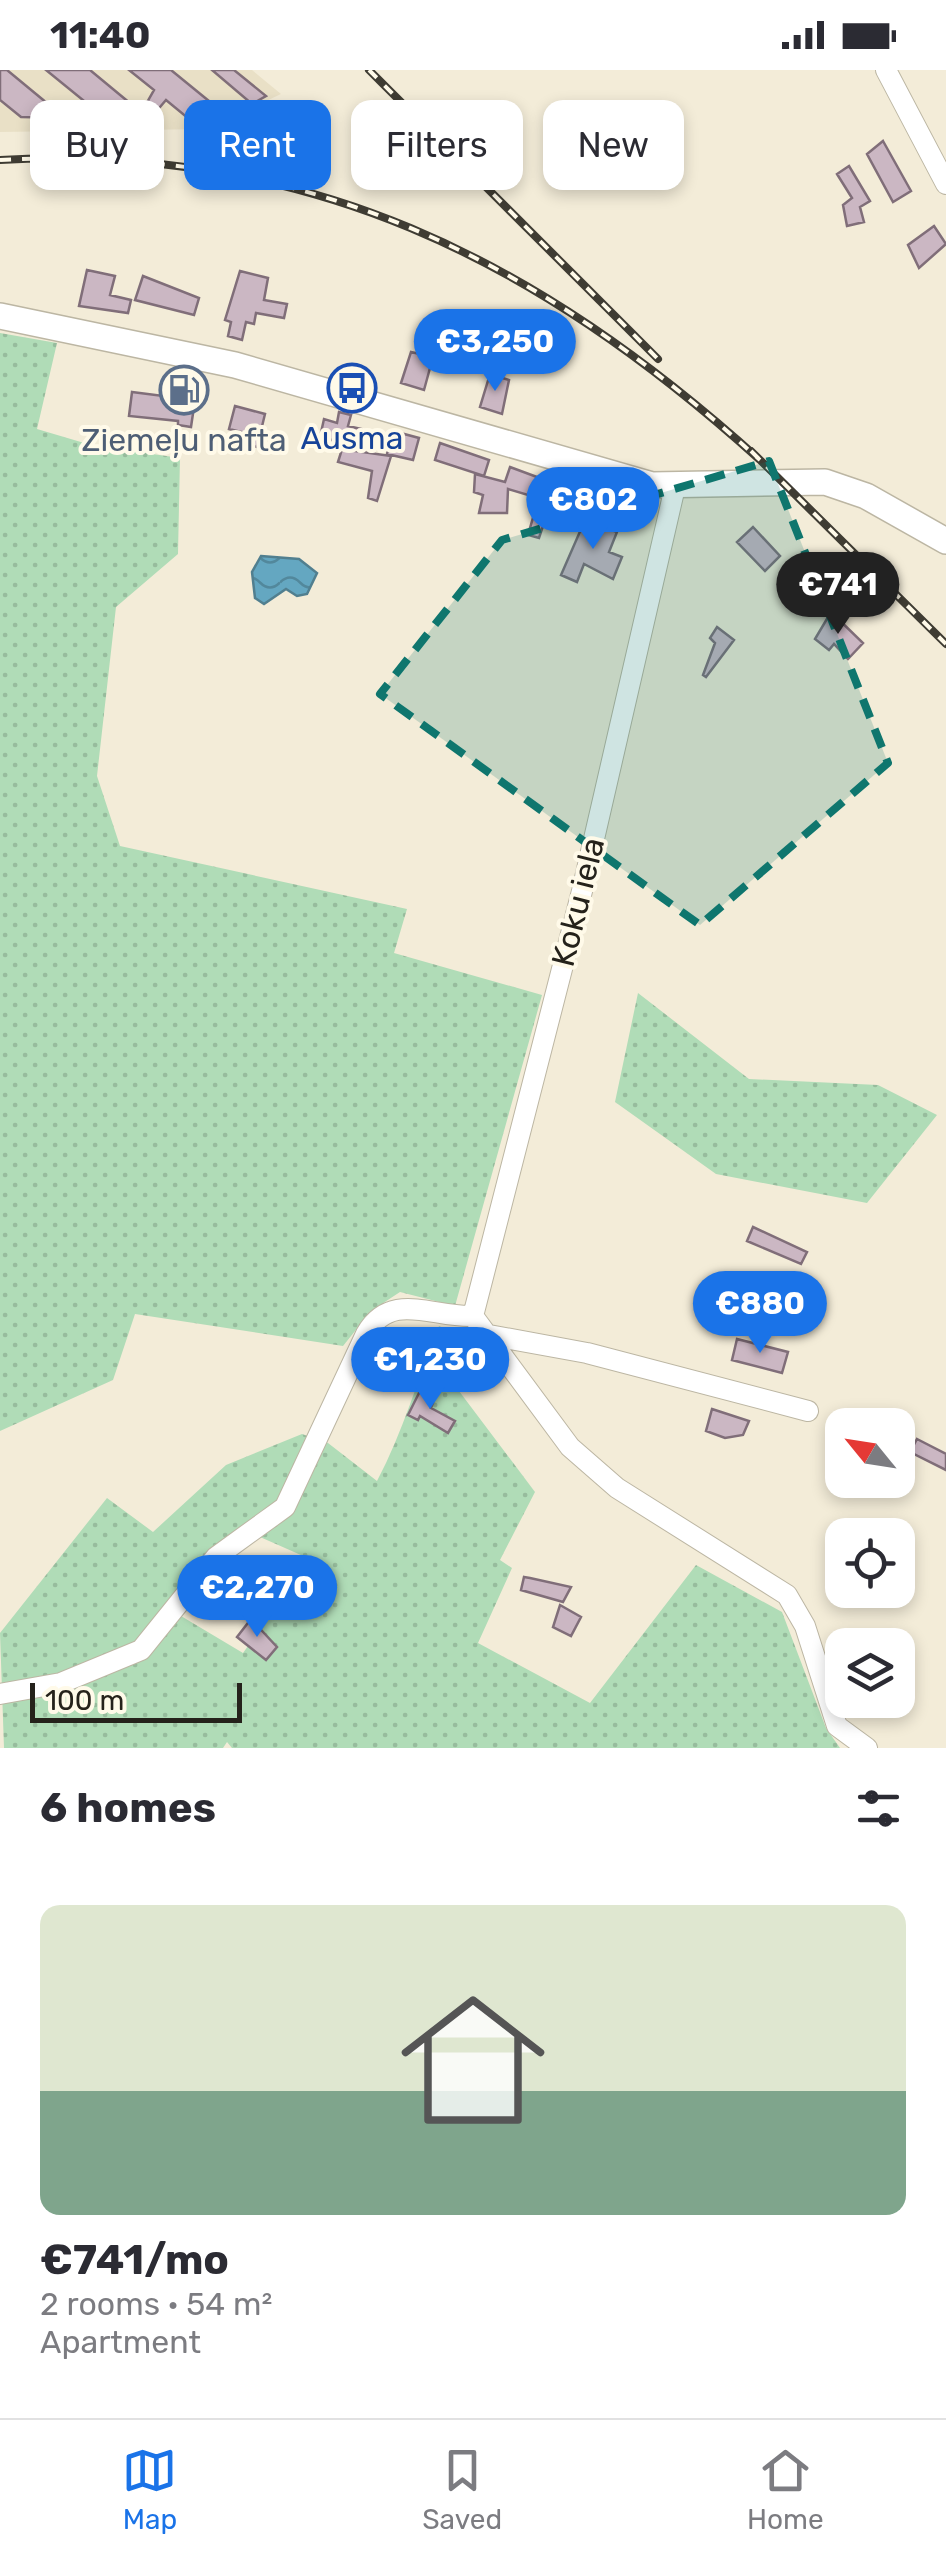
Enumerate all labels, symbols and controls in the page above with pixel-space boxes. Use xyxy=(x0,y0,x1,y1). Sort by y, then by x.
text: 11:40 xyxy=(50,12,151,58)
chip: Buy xyxy=(30,100,164,190)
chip: Rent xyxy=(184,100,331,190)
chip: Filters xyxy=(351,100,523,190)
chip: New xyxy=(543,100,684,190)
pin: €3,250 xyxy=(414,309,576,394)
text: €3,250 xyxy=(436,322,554,360)
bus stop icon: Ausma xyxy=(326,362,378,414)
fuel station icon: Ziemeļu nafta xyxy=(158,364,210,416)
place label: Ausma xyxy=(301,419,403,457)
place label: Ziemeļu nafta xyxy=(81,421,287,459)
pin: €802 xyxy=(534,467,652,552)
text: €802 xyxy=(548,480,638,518)
pin: €741 xyxy=(779,552,897,637)
text: €741 xyxy=(798,565,878,603)
street label: Koku iela xyxy=(544,834,612,970)
pin: €880 xyxy=(701,1271,819,1356)
text: €880 xyxy=(715,1284,805,1322)
pin: €1,230 xyxy=(349,1327,511,1412)
text: €1,230 xyxy=(373,1340,487,1378)
north arrow xyxy=(825,1408,915,1498)
map controls xyxy=(825,1408,915,1718)
button: locate xyxy=(825,1518,915,1608)
pin: €2,270 xyxy=(176,1555,338,1640)
text: €2,270 xyxy=(199,1568,315,1606)
button: layers xyxy=(825,1628,915,1718)
scale bar xyxy=(30,1678,242,1722)
text: 100 m xyxy=(45,1684,124,1717)
icon: filters xyxy=(851,1781,906,1836)
text: 6 homes xyxy=(40,1783,216,1833)
icon: home xyxy=(383,1970,563,2150)
text: €741/mo xyxy=(40,2235,229,2285)
text: 2 rooms · 54 m² xyxy=(40,2285,272,2323)
text: Apartment xyxy=(40,2323,201,2361)
tab: Map xyxy=(122,2443,177,2536)
tab: Saved xyxy=(422,2443,502,2536)
tab: Home xyxy=(747,2443,824,2536)

